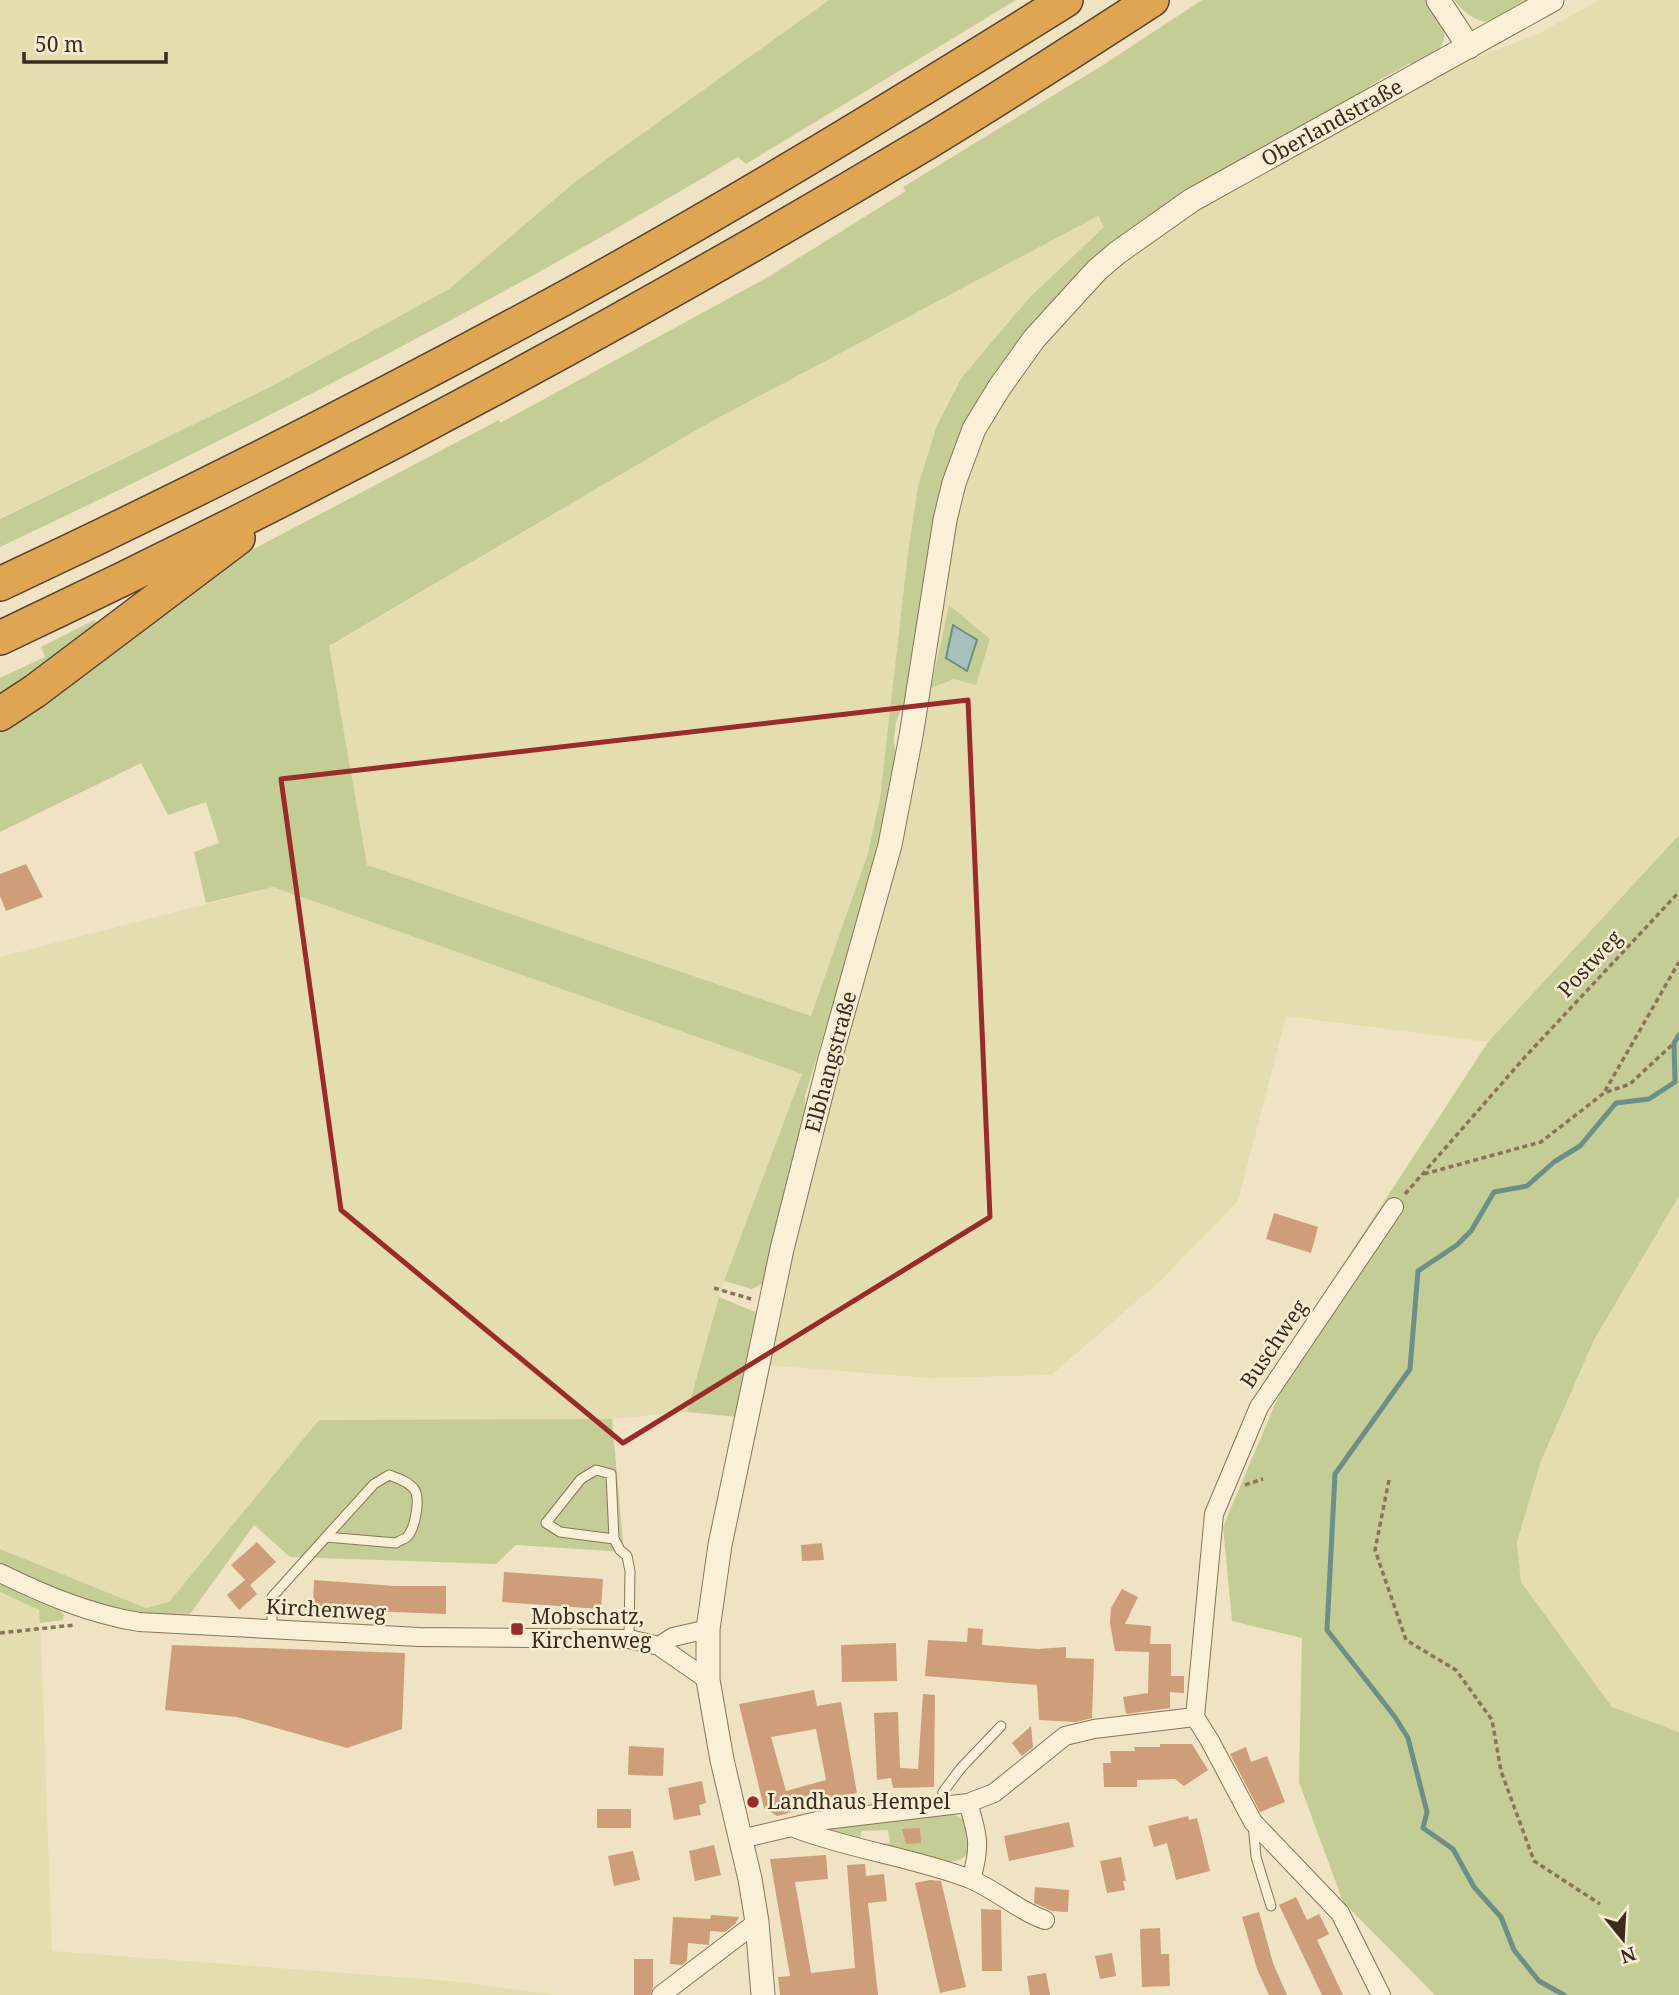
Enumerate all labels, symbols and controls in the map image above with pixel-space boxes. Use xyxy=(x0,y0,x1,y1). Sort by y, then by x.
scale bar xyxy=(24,21,166,65)
text: 50 m xyxy=(35,30,84,58)
street label: Oberlandstraße xyxy=(1256,72,1407,173)
street label: Postweg xyxy=(1551,923,1628,1003)
street label: Elbhangstraße xyxy=(798,988,862,1136)
street label: Buschweg xyxy=(1233,1293,1313,1393)
street label: Kirchenweg xyxy=(265,1592,388,1626)
place label: Mobschatz, Kirchenweg xyxy=(531,1602,652,1654)
marker: Mobschatz, Kirchenweg xyxy=(509,1621,525,1637)
place label: Landhaus Hempel xyxy=(767,1787,951,1815)
marker: Landhaus Hempel xyxy=(745,1794,761,1810)
north arrow xyxy=(1588,1904,1658,1974)
text: N xyxy=(1617,1940,1639,1970)

